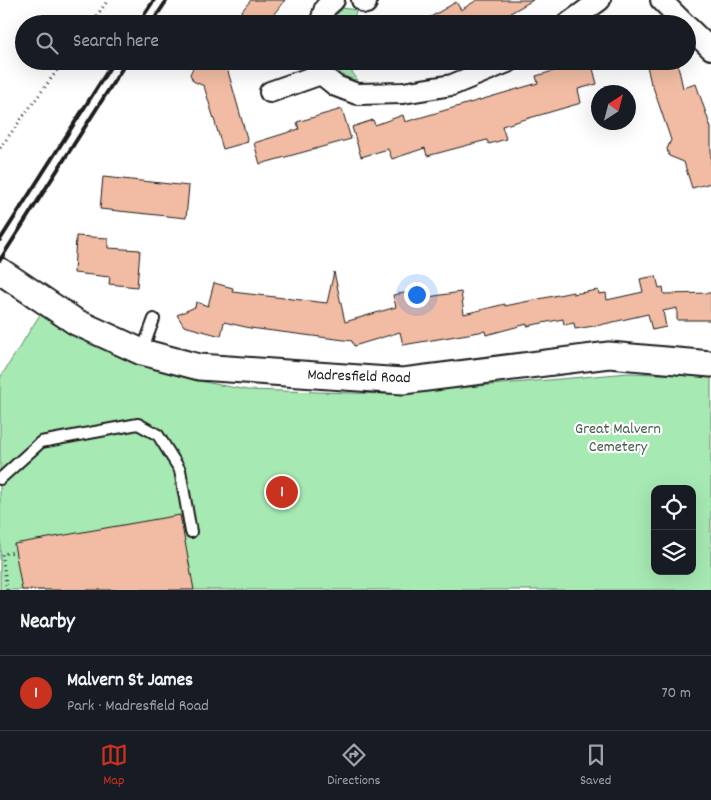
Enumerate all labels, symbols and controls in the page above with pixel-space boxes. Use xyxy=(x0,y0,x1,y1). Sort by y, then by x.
search box xyxy=(15,15,696,70)
icon: search xyxy=(33,29,61,57)
text: Search here xyxy=(73,29,159,56)
north arrow xyxy=(591,85,636,130)
your location xyxy=(404,282,430,308)
street label: Madresfield Road xyxy=(307,364,411,390)
park label: Great Malvern Cemetery xyxy=(575,418,661,459)
pin: 1 xyxy=(266,473,298,511)
map controls xyxy=(651,485,696,575)
button: locate xyxy=(651,485,696,530)
button: layers xyxy=(651,530,696,575)
text: Nearby xyxy=(20,608,75,638)
text: Malvern St James xyxy=(67,668,193,695)
text: 1 xyxy=(34,682,38,705)
text: 70 m xyxy=(661,682,691,705)
text: Park · Madresfield Road xyxy=(67,695,209,718)
tab: Map xyxy=(100,741,128,791)
tab: Directions xyxy=(327,741,380,791)
tab: Saved xyxy=(580,741,611,791)

